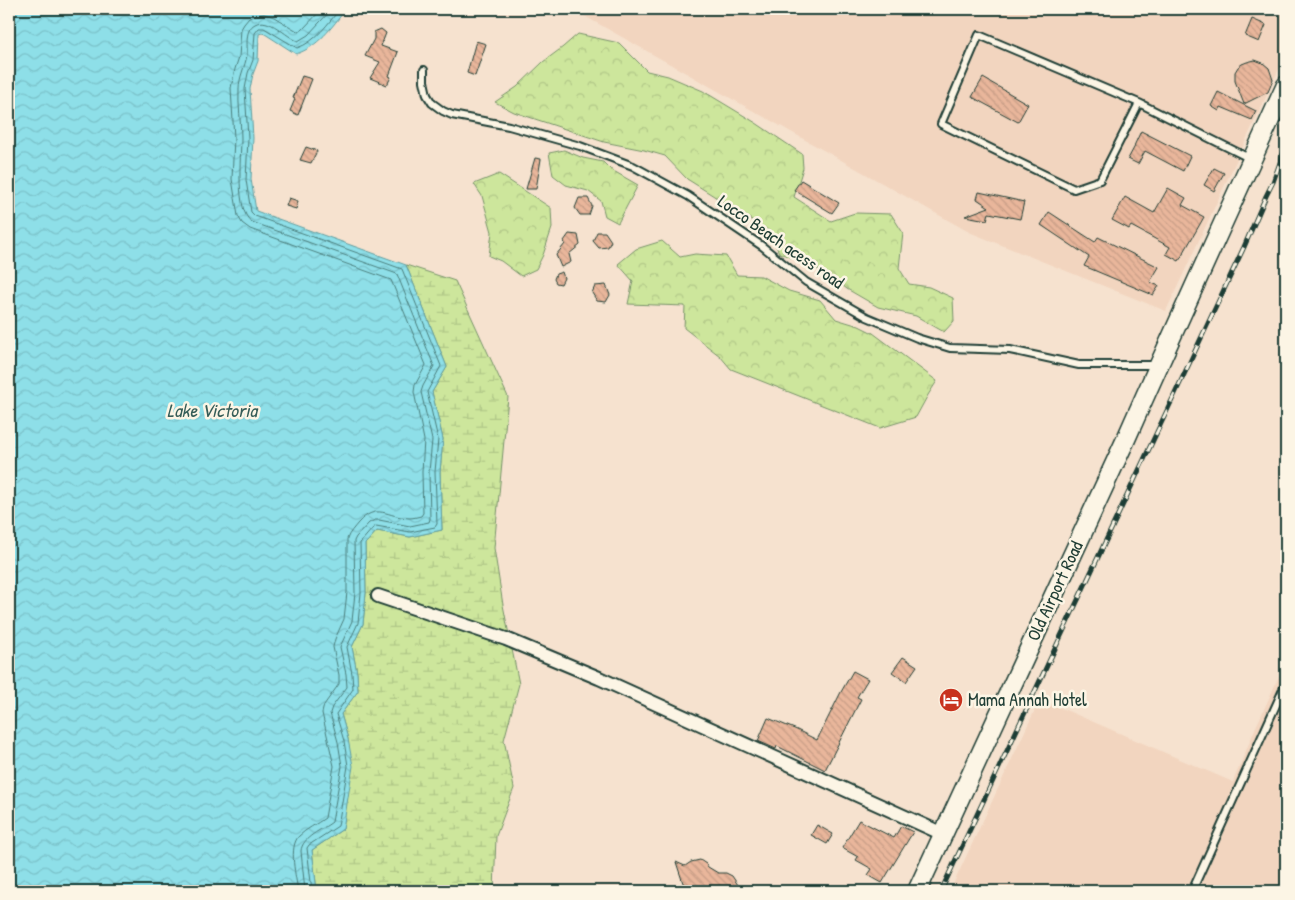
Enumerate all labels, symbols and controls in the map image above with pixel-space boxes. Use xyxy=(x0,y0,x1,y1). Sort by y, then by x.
street label: Locco Beach acess road xyxy=(713,189,849,295)
water label: Lake Victoria xyxy=(167,397,259,423)
street label: Old Airport Road xyxy=(1021,537,1089,645)
hotel icon: Mama Annah Hotel xyxy=(938,687,964,713)
place label: Mama Annah Hotel xyxy=(968,687,1087,712)

